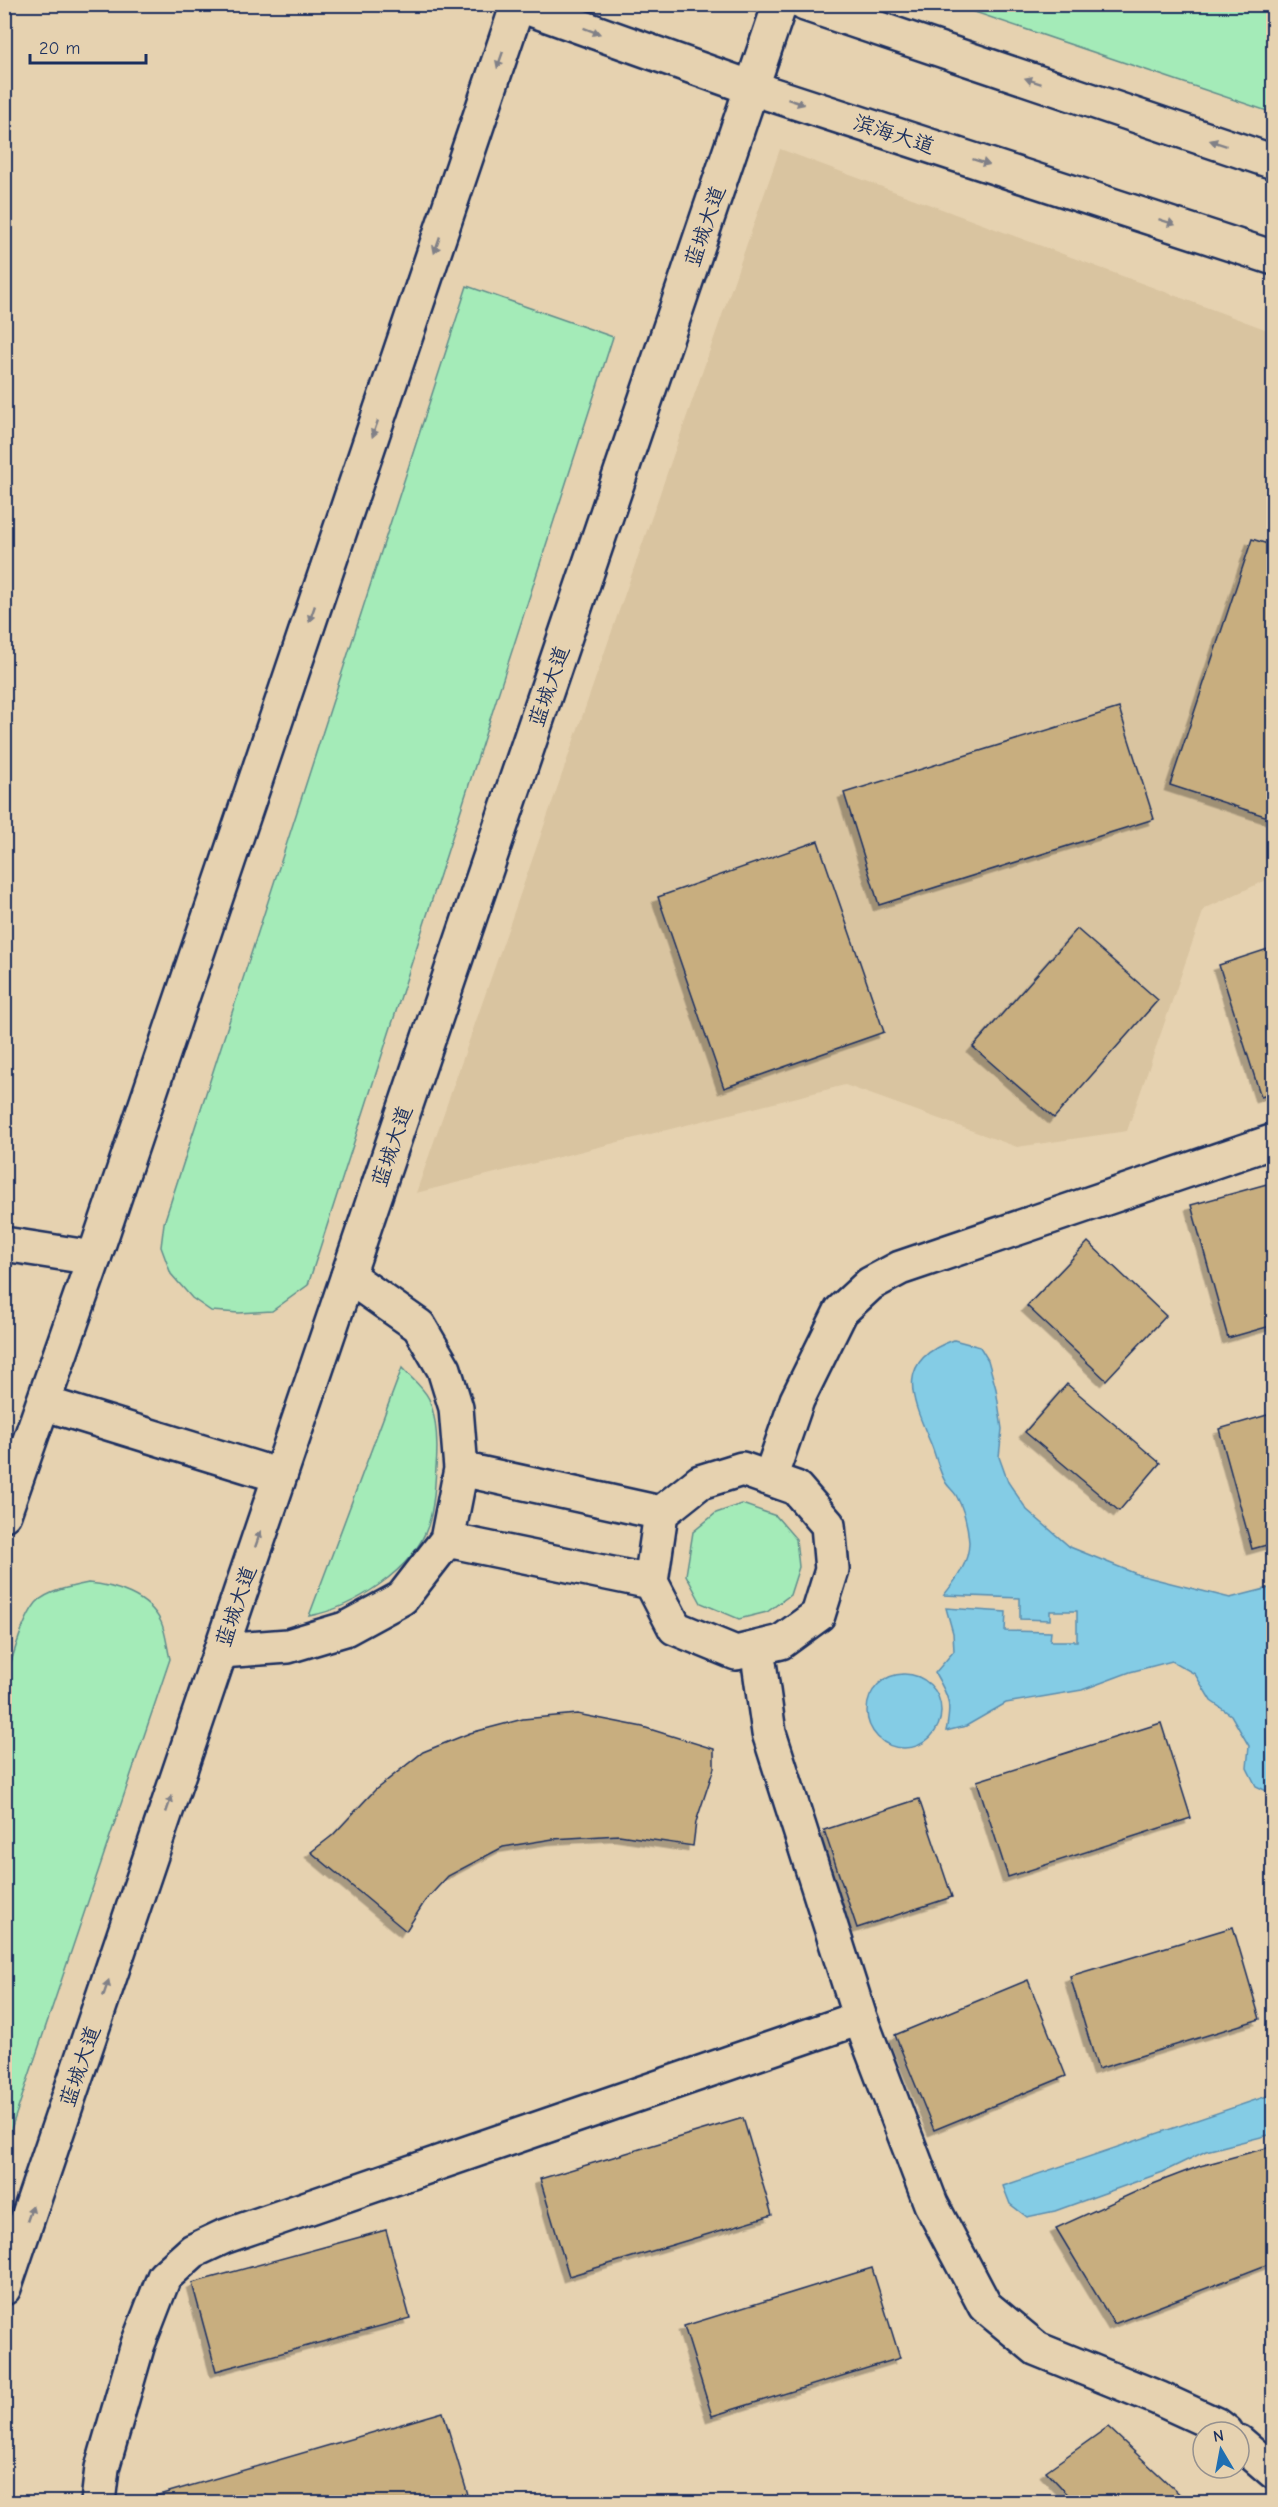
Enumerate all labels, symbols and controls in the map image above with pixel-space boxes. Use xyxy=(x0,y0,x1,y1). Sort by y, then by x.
scale bar xyxy=(30,27,146,65)
one-way arrow xyxy=(583,27,601,37)
text: 20 m xyxy=(39,38,80,59)
one-way arrow xyxy=(494,51,504,69)
one-way arrow xyxy=(1024,76,1042,85)
one-way arrow xyxy=(787,98,805,107)
street label: 滨海大道 xyxy=(850,110,938,158)
one-way arrow xyxy=(1209,138,1227,147)
one-way arrow xyxy=(972,158,990,167)
street label: 蓝城大道 xyxy=(680,182,730,270)
one-way arrow xyxy=(1158,218,1176,228)
one-way arrow xyxy=(432,236,442,254)
one-way arrow xyxy=(369,420,379,438)
one-way arrow xyxy=(307,605,316,623)
street label: 蓝城大道 xyxy=(524,642,574,730)
street label: 蓝城大道 xyxy=(367,1102,417,1190)
one-way arrow xyxy=(254,1530,264,1548)
street label: 蓝城大道 xyxy=(211,1562,261,1650)
one-way arrow xyxy=(164,1794,174,1812)
one-way arrow xyxy=(102,1979,112,1997)
street label: 蓝城大道 xyxy=(55,2022,105,2110)
one-way arrow xyxy=(26,2204,35,2222)
north arrow xyxy=(1191,2420,1251,2480)
text: N xyxy=(1212,2426,1225,2446)

